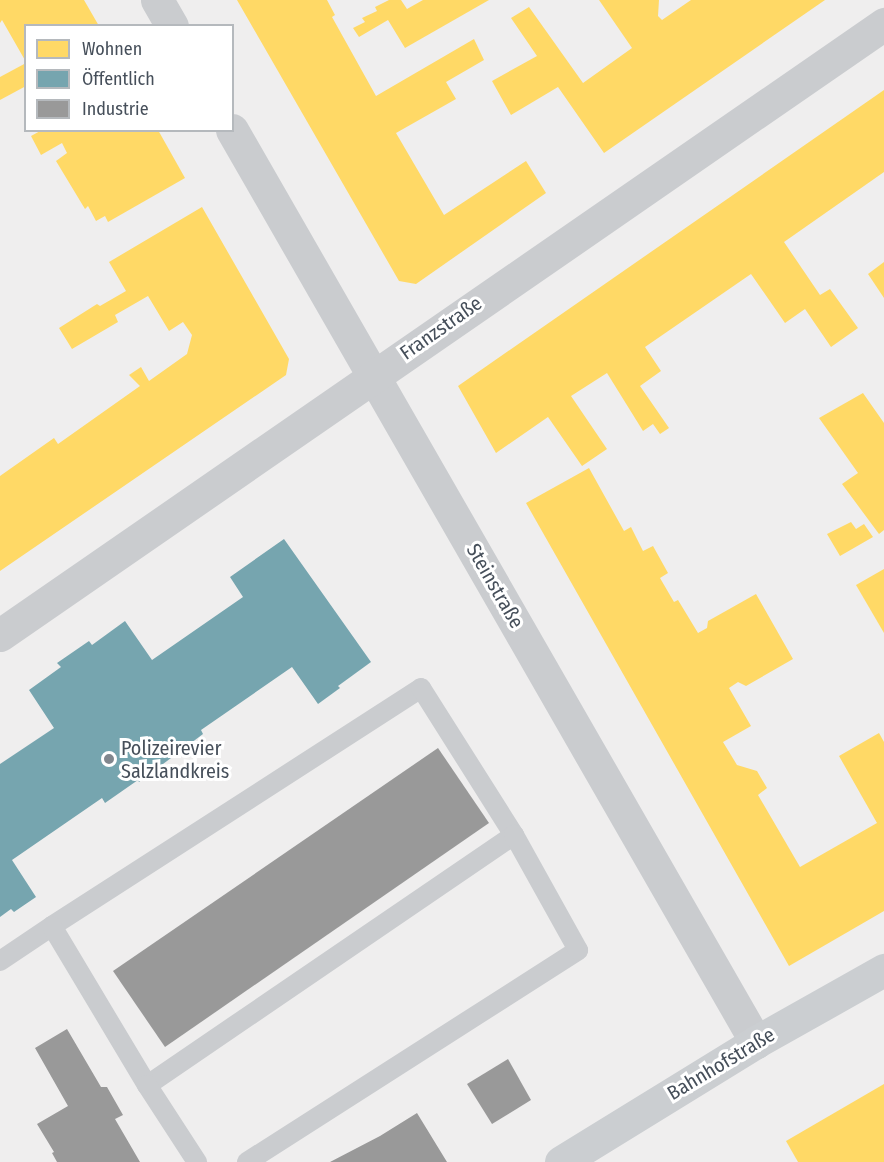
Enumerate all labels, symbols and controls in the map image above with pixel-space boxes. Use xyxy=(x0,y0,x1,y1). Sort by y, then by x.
legend xyxy=(24,24,234,132)
text: Wohnen xyxy=(82,38,142,60)
text: Öffentlich xyxy=(82,68,155,90)
text: Industrie xyxy=(82,98,149,120)
street label: Franzstraße xyxy=(395,291,487,365)
street label: Steinstraße xyxy=(461,540,529,632)
place label: Polizeirevier Salzlandkreis xyxy=(121,736,229,783)
marker: Polizeirevier Salzlandkreis xyxy=(102,752,116,766)
street label: Bahnhofstraße xyxy=(663,1023,779,1105)

